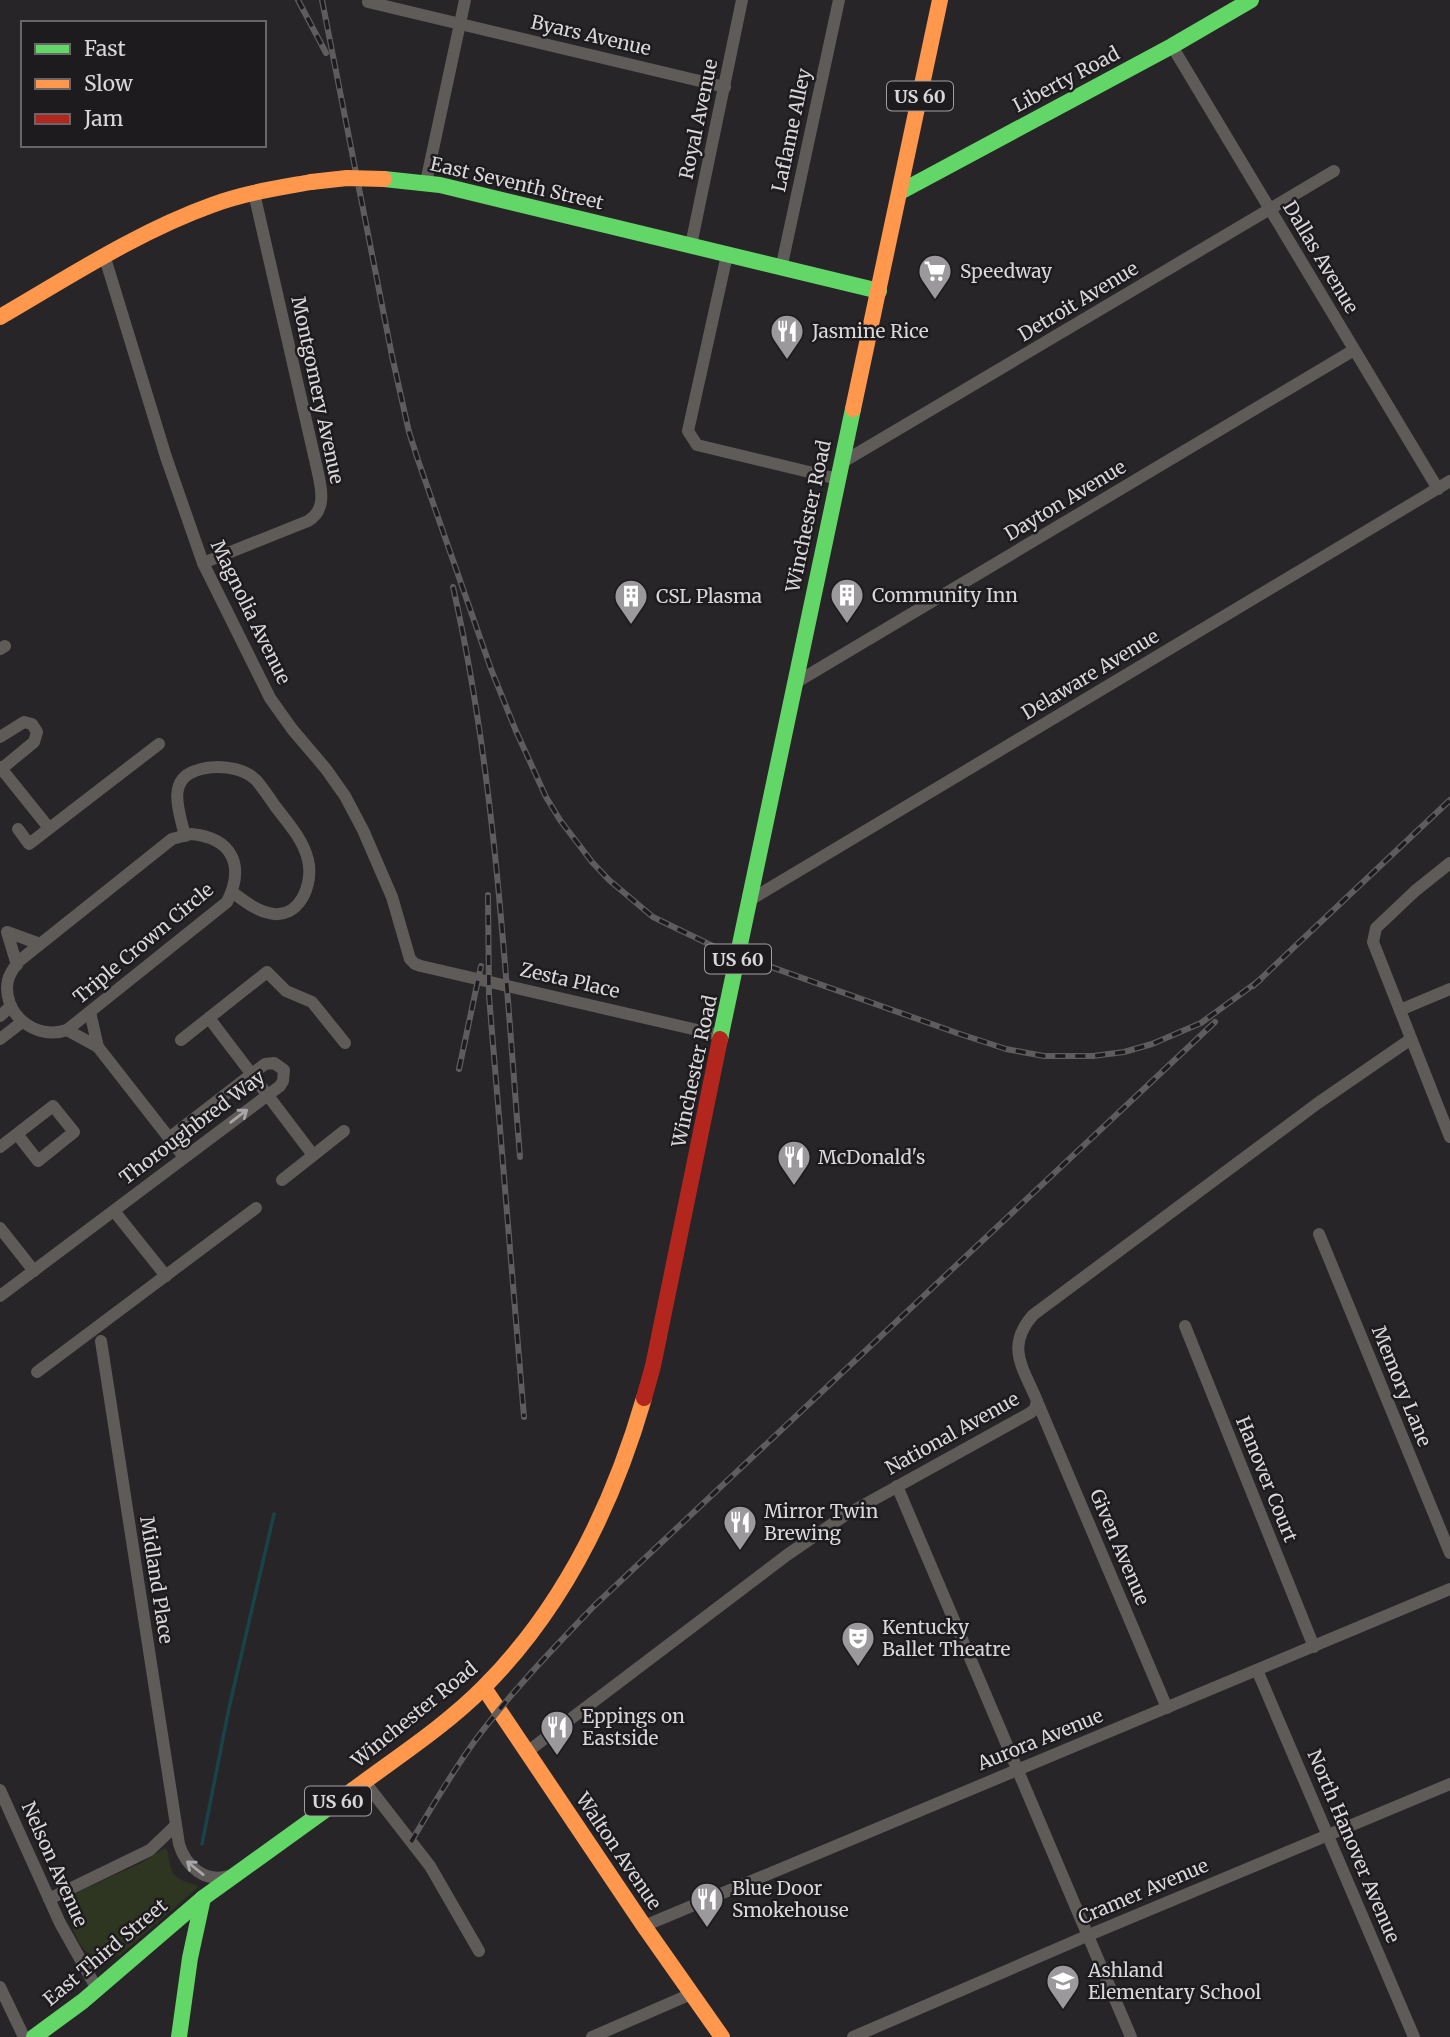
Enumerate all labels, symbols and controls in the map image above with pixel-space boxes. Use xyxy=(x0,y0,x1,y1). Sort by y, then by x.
street label: Byars Avenue xyxy=(529,10,653,60)
legend xyxy=(21,21,266,147)
text: Fast xyxy=(84,35,126,62)
street label: Liberty Road xyxy=(1009,41,1123,117)
street label: Royal Avenue xyxy=(674,57,722,181)
street label: Laflame Alley xyxy=(766,66,816,194)
text: Slow xyxy=(84,70,133,97)
road number: US 60 xyxy=(887,82,953,110)
text: Jam xyxy=(83,105,123,132)
street label: East Seventh Street xyxy=(428,151,607,215)
street label: Dallas Avenue xyxy=(1278,196,1364,318)
supermarket icon: Speedway xyxy=(916,252,954,301)
street label: Detroit Avenue xyxy=(1014,256,1142,346)
place label: Speedway xyxy=(960,259,1052,283)
street label: Montgomery Avenue xyxy=(286,294,350,486)
restaurant icon: Jasmine Rice xyxy=(768,312,806,361)
place label: Jasmine Rice xyxy=(811,319,929,343)
street label: Winchester Road xyxy=(780,438,836,595)
street label: Dayton Avenue xyxy=(1000,454,1130,546)
street label: Magnolia Avenue xyxy=(206,536,296,688)
building icon: Community Inn xyxy=(828,576,866,625)
building icon: CSL Plasma xyxy=(612,577,650,626)
place label: Community Inn xyxy=(872,583,1018,607)
place label: CSL Plasma xyxy=(656,584,762,608)
street label: Delaware Avenue xyxy=(1017,624,1163,724)
street label: Triple Crown Circle xyxy=(68,877,218,1009)
road number: US 60 xyxy=(705,944,771,974)
street label: Zesta Place xyxy=(518,957,622,1003)
street label: Winchester Road xyxy=(666,993,722,1150)
street label: Thoroughbred Way xyxy=(115,1065,269,1189)
one-way arrow xyxy=(229,1109,247,1124)
restaurant icon: McDonald's xyxy=(775,1138,813,1187)
place label: McDonald's xyxy=(818,1145,925,1169)
street label: Memory Lane xyxy=(1367,1322,1437,1450)
street label: National Avenue xyxy=(881,1386,1023,1480)
street label: Hanover Court xyxy=(1231,1413,1303,1546)
street label: Given Avenue xyxy=(1085,1485,1155,1609)
place label: Mirror Twin Brewing xyxy=(764,1499,879,1545)
restaurant icon: Mirror Twin Brewing xyxy=(721,1503,759,1552)
street label: Midland Place xyxy=(135,1515,179,1645)
place label: Kentucky Ballet Theatre xyxy=(882,1615,1010,1661)
theatre icon: Kentucky Ballet Theatre xyxy=(839,1619,877,1668)
street label: Winchester Road xyxy=(345,1656,482,1773)
street label: Aurora Avenue xyxy=(973,1703,1106,1776)
place label: Eppings on Eastside xyxy=(582,1704,685,1750)
restaurant icon: Eppings on Eastside xyxy=(538,1708,576,1757)
street label: North Hanover Avenue xyxy=(1302,1746,1406,1946)
road number: US 60 xyxy=(305,1786,371,1815)
street label: Walton Avenue xyxy=(570,1787,667,1914)
street label: Nelson Avenue xyxy=(17,1798,93,1930)
street label: Cramer Avenue xyxy=(1074,1853,1212,1929)
one-way arrow xyxy=(186,1860,204,1876)
place label: Blue Door Smokehouse xyxy=(732,1876,849,1922)
restaurant icon: Blue Door Smokehouse xyxy=(688,1880,726,1929)
street label: East Third Street xyxy=(38,1893,172,2011)
place label: Ashland Elementary School xyxy=(1087,1958,1261,2004)
school or university icon: Ashland Elementary School xyxy=(1044,1962,1082,2011)

